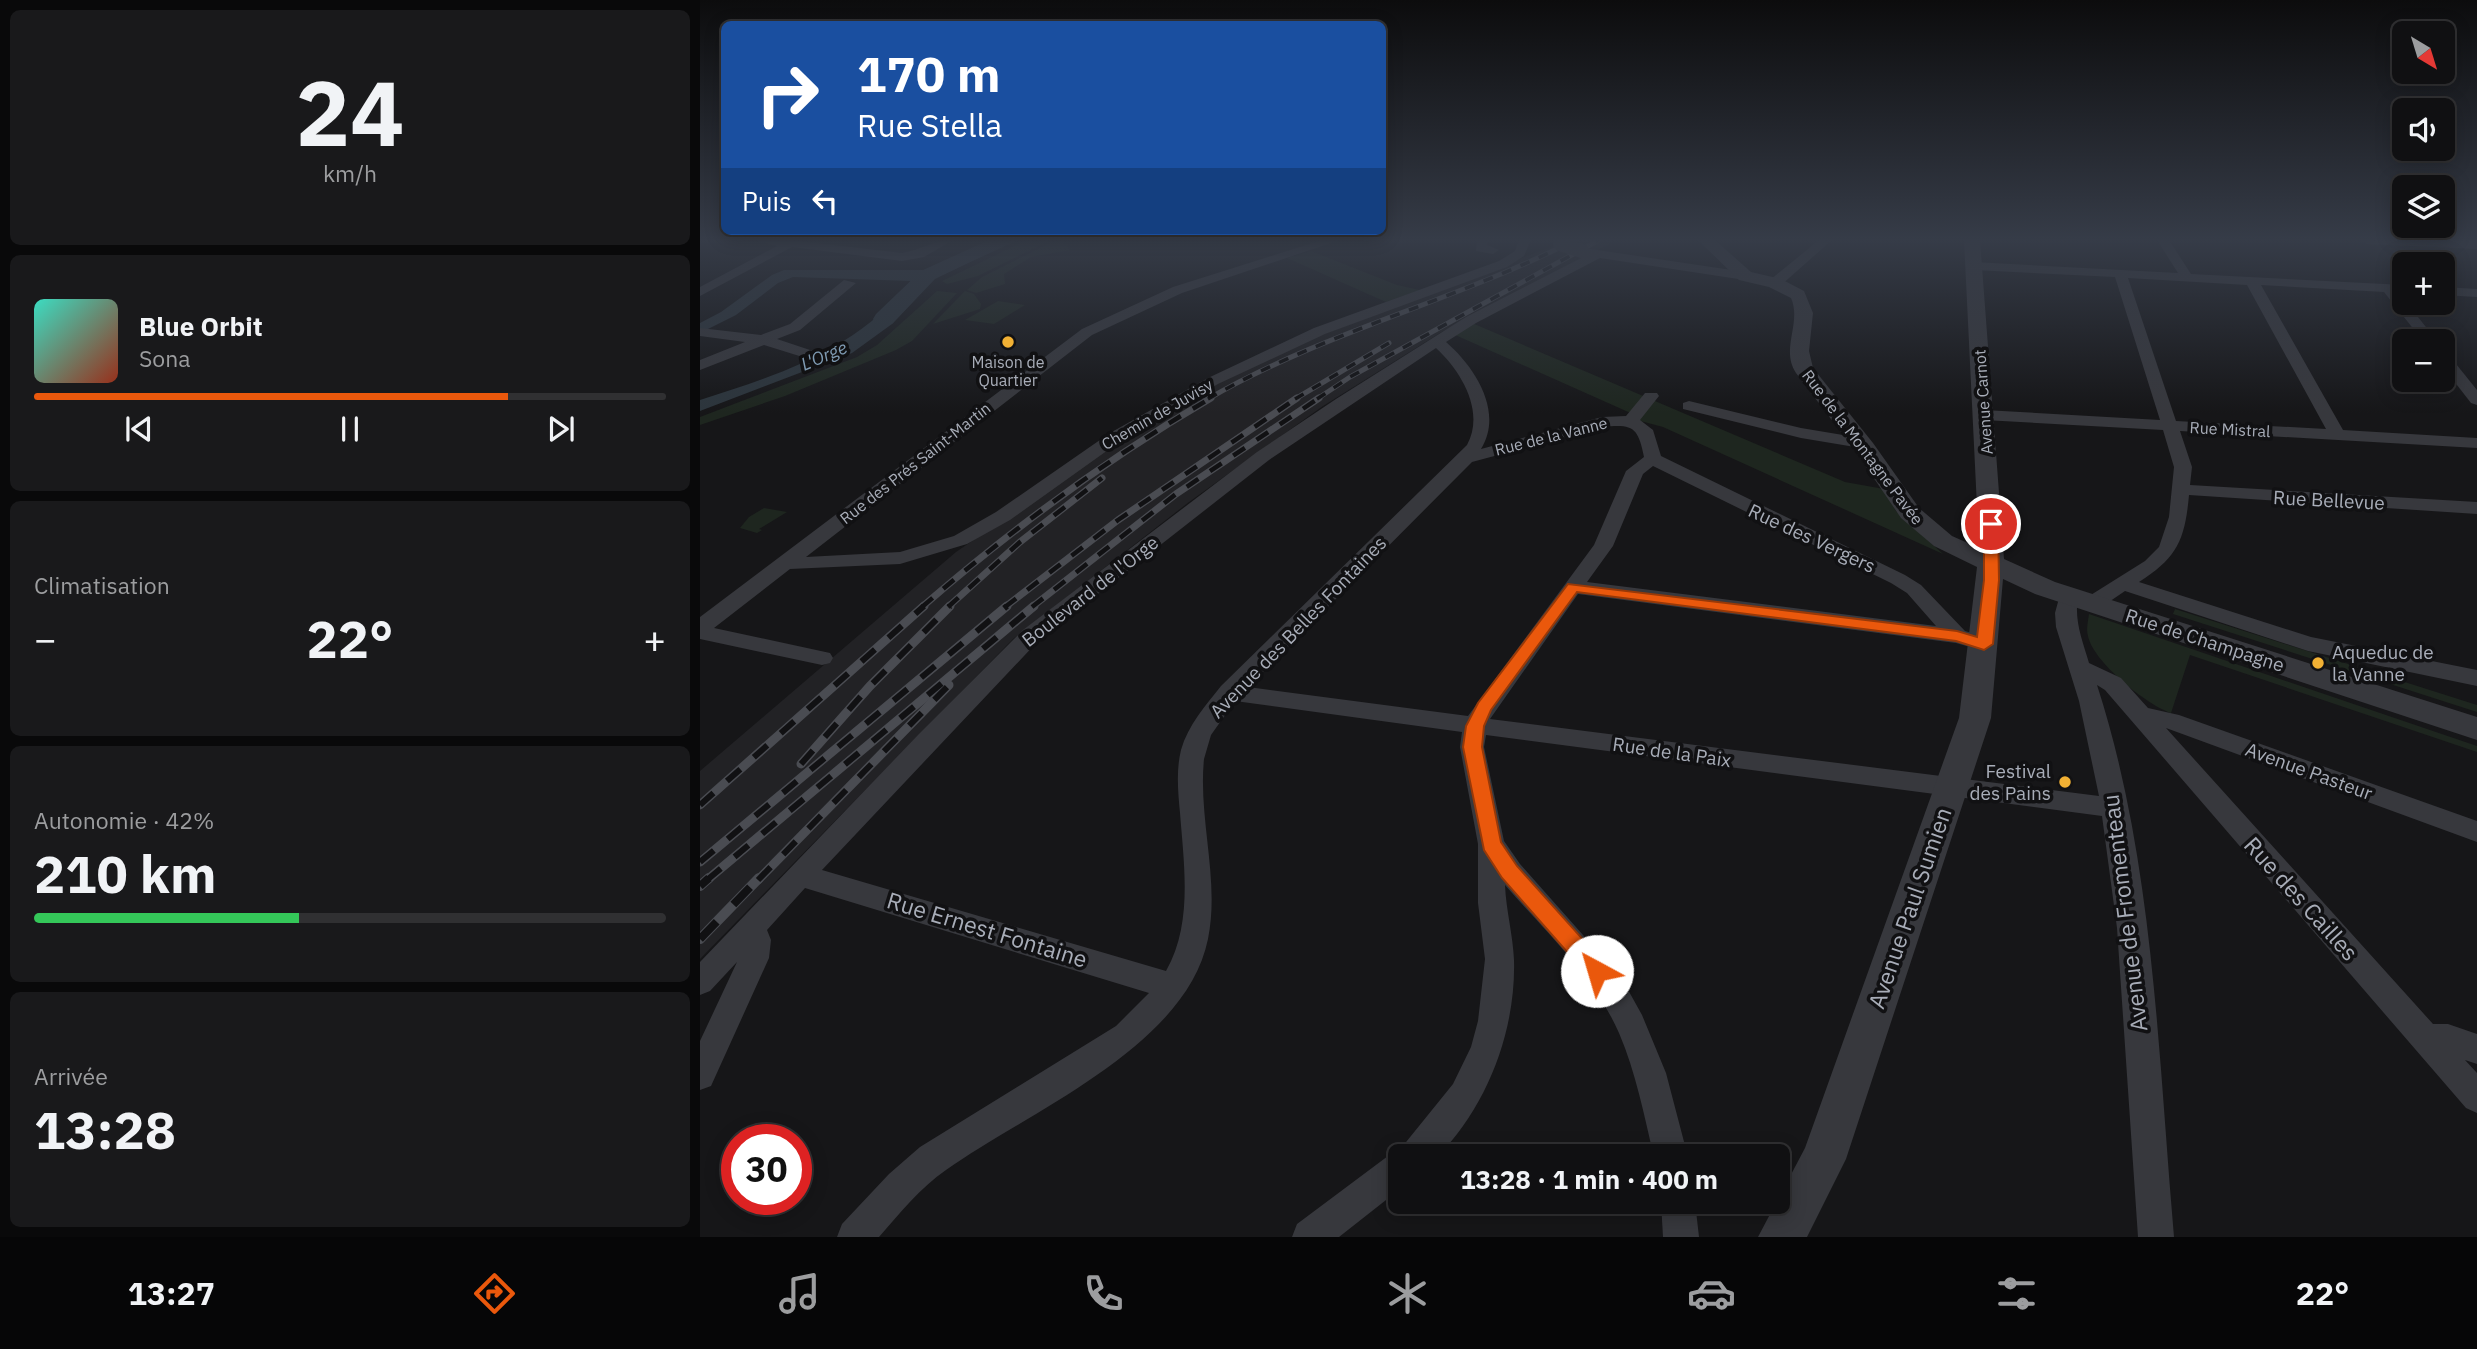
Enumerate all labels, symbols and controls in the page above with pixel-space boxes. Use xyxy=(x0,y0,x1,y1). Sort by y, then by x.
north arrow xyxy=(2392,21,2455,84)
map controls xyxy=(2392,21,2455,392)
text: 170 m xyxy=(857,42,1001,105)
icon: right xyxy=(742,49,833,140)
text: 24 xyxy=(295,53,405,171)
button: sound xyxy=(2392,98,2455,161)
text: Rue Stella xyxy=(857,104,1002,146)
text: km/h xyxy=(323,158,377,188)
button: layers xyxy=(2392,175,2455,238)
icon: left xyxy=(806,182,844,220)
text: Puis xyxy=(742,184,792,218)
button: + xyxy=(2392,252,2455,315)
text: Blue Orbit xyxy=(139,309,263,343)
button: − xyxy=(2392,329,2455,392)
marker: Maison de Quartier xyxy=(1000,334,1016,350)
water label: L'Orge xyxy=(797,336,850,375)
text: Sona xyxy=(139,343,191,373)
street label: Avenue Carnot xyxy=(1969,349,1997,455)
place label: Maison de Quartier xyxy=(971,352,1045,390)
street label: Rue de la Montagne Pavée xyxy=(1798,366,1928,529)
street label: Chemin de Juvisy xyxy=(1098,374,1216,454)
street label: Rue des Prés Saint-Martin xyxy=(836,398,994,528)
icon: previous xyxy=(120,410,158,448)
icon: pause xyxy=(331,410,369,448)
icon: next xyxy=(542,410,580,448)
street label: Rue de la Vanne xyxy=(1493,412,1610,460)
street label: Rue Mistral xyxy=(2189,417,2271,441)
street label: Rue Bellevue xyxy=(2273,485,2385,515)
pin xyxy=(1961,494,2021,554)
street label: Rue des Vergers xyxy=(1745,498,1879,578)
icon: arrive xyxy=(1972,505,2010,543)
street label: Boulevard de l'Orge xyxy=(1017,530,1163,652)
street label: Avenue des Belles Fontaines xyxy=(1205,531,1391,723)
text: Climatisation xyxy=(34,570,170,600)
street label: Rue de Champagne xyxy=(2123,603,2287,677)
text: 22° xyxy=(307,605,393,672)
text: − xyxy=(34,614,57,663)
text: + xyxy=(643,614,666,663)
place label: Aqueduc de la Vanne xyxy=(2332,640,2434,686)
marker: Aqueduc de la Vanne xyxy=(2310,655,2326,671)
street label: Rue de la Paix xyxy=(1611,732,1733,772)
street label: Avenue Pasteur xyxy=(2242,737,2376,805)
place label: Festival des Pains xyxy=(1970,759,2051,805)
marker: Festival des Pains xyxy=(2057,774,2073,790)
street label: Avenue de Fromenteau xyxy=(2095,793,2153,1034)
street label: Avenue Paul Sumien xyxy=(1861,803,1958,1012)
text: Autonomie · 42% xyxy=(34,805,214,835)
street label: Rue des Cailles xyxy=(2238,830,2365,967)
text: 210 km xyxy=(34,840,216,907)
street label: Rue Ernest Fontaine xyxy=(883,884,1091,974)
position arrow xyxy=(1560,934,1634,1008)
text: Arrivée xyxy=(34,1061,108,1091)
text: 13:28 xyxy=(34,1096,176,1163)
speed limit sign: 30 xyxy=(721,1124,812,1215)
text: 13:28 · 1 min · 400 m xyxy=(1460,1162,1718,1196)
icon: directions xyxy=(470,1269,519,1318)
icon: music xyxy=(775,1269,824,1318)
icon: phone xyxy=(1079,1269,1128,1318)
icon: climate xyxy=(1383,1269,1432,1318)
icon: car xyxy=(1687,1269,1736,1318)
icon: filters xyxy=(1992,1269,2041,1318)
text: 13:27 xyxy=(128,1272,215,1314)
text: 22° xyxy=(2296,1272,2349,1314)

